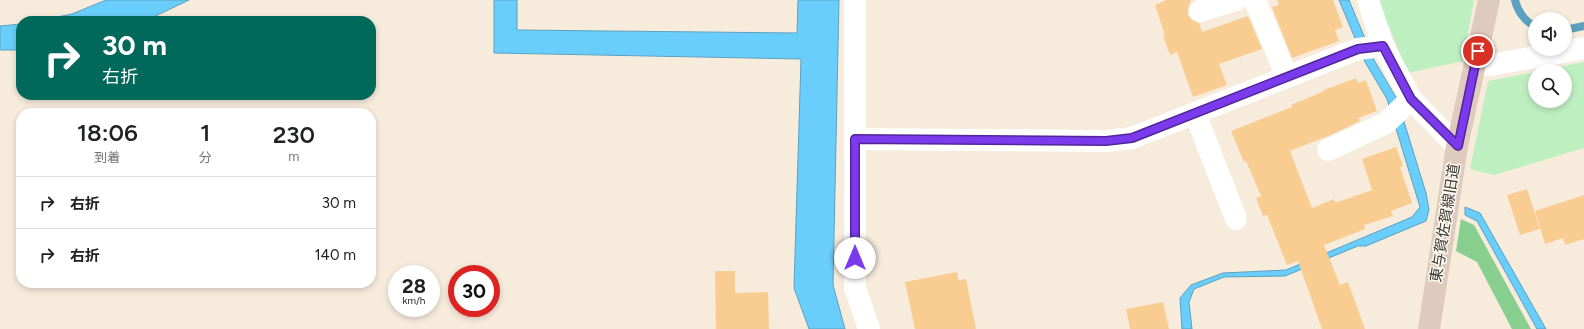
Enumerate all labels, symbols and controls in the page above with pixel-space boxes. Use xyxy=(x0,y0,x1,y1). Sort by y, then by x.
map controls xyxy=(1528,12,1572,108)
button: sound xyxy=(1528,12,1572,56)
text: 30 m xyxy=(102,28,167,62)
icon: right xyxy=(36,32,88,84)
pin xyxy=(1461,34,1495,68)
icon: arrive xyxy=(1467,40,1489,62)
button: search xyxy=(1528,64,1572,108)
text: 右折 xyxy=(102,66,138,88)
text: 18:06 xyxy=(77,118,138,147)
text: 1 xyxy=(200,118,210,147)
text: 230 xyxy=(273,120,315,149)
text: m xyxy=(288,149,299,164)
text: 到着 xyxy=(94,150,120,165)
text: 分 xyxy=(199,150,212,165)
street label: 東与賀佐賀線旧道 xyxy=(1427,162,1463,284)
icon: right xyxy=(36,192,58,214)
text: 30 m xyxy=(322,194,356,212)
text: 右折 xyxy=(70,195,100,213)
position arrow xyxy=(834,237,876,279)
icon: right xyxy=(36,244,58,266)
text: 140 m xyxy=(314,246,356,264)
text: 右折 xyxy=(70,247,100,265)
speed limit sign: 30 xyxy=(448,265,500,317)
text: 28 xyxy=(402,274,426,298)
text: km/h xyxy=(403,294,425,307)

